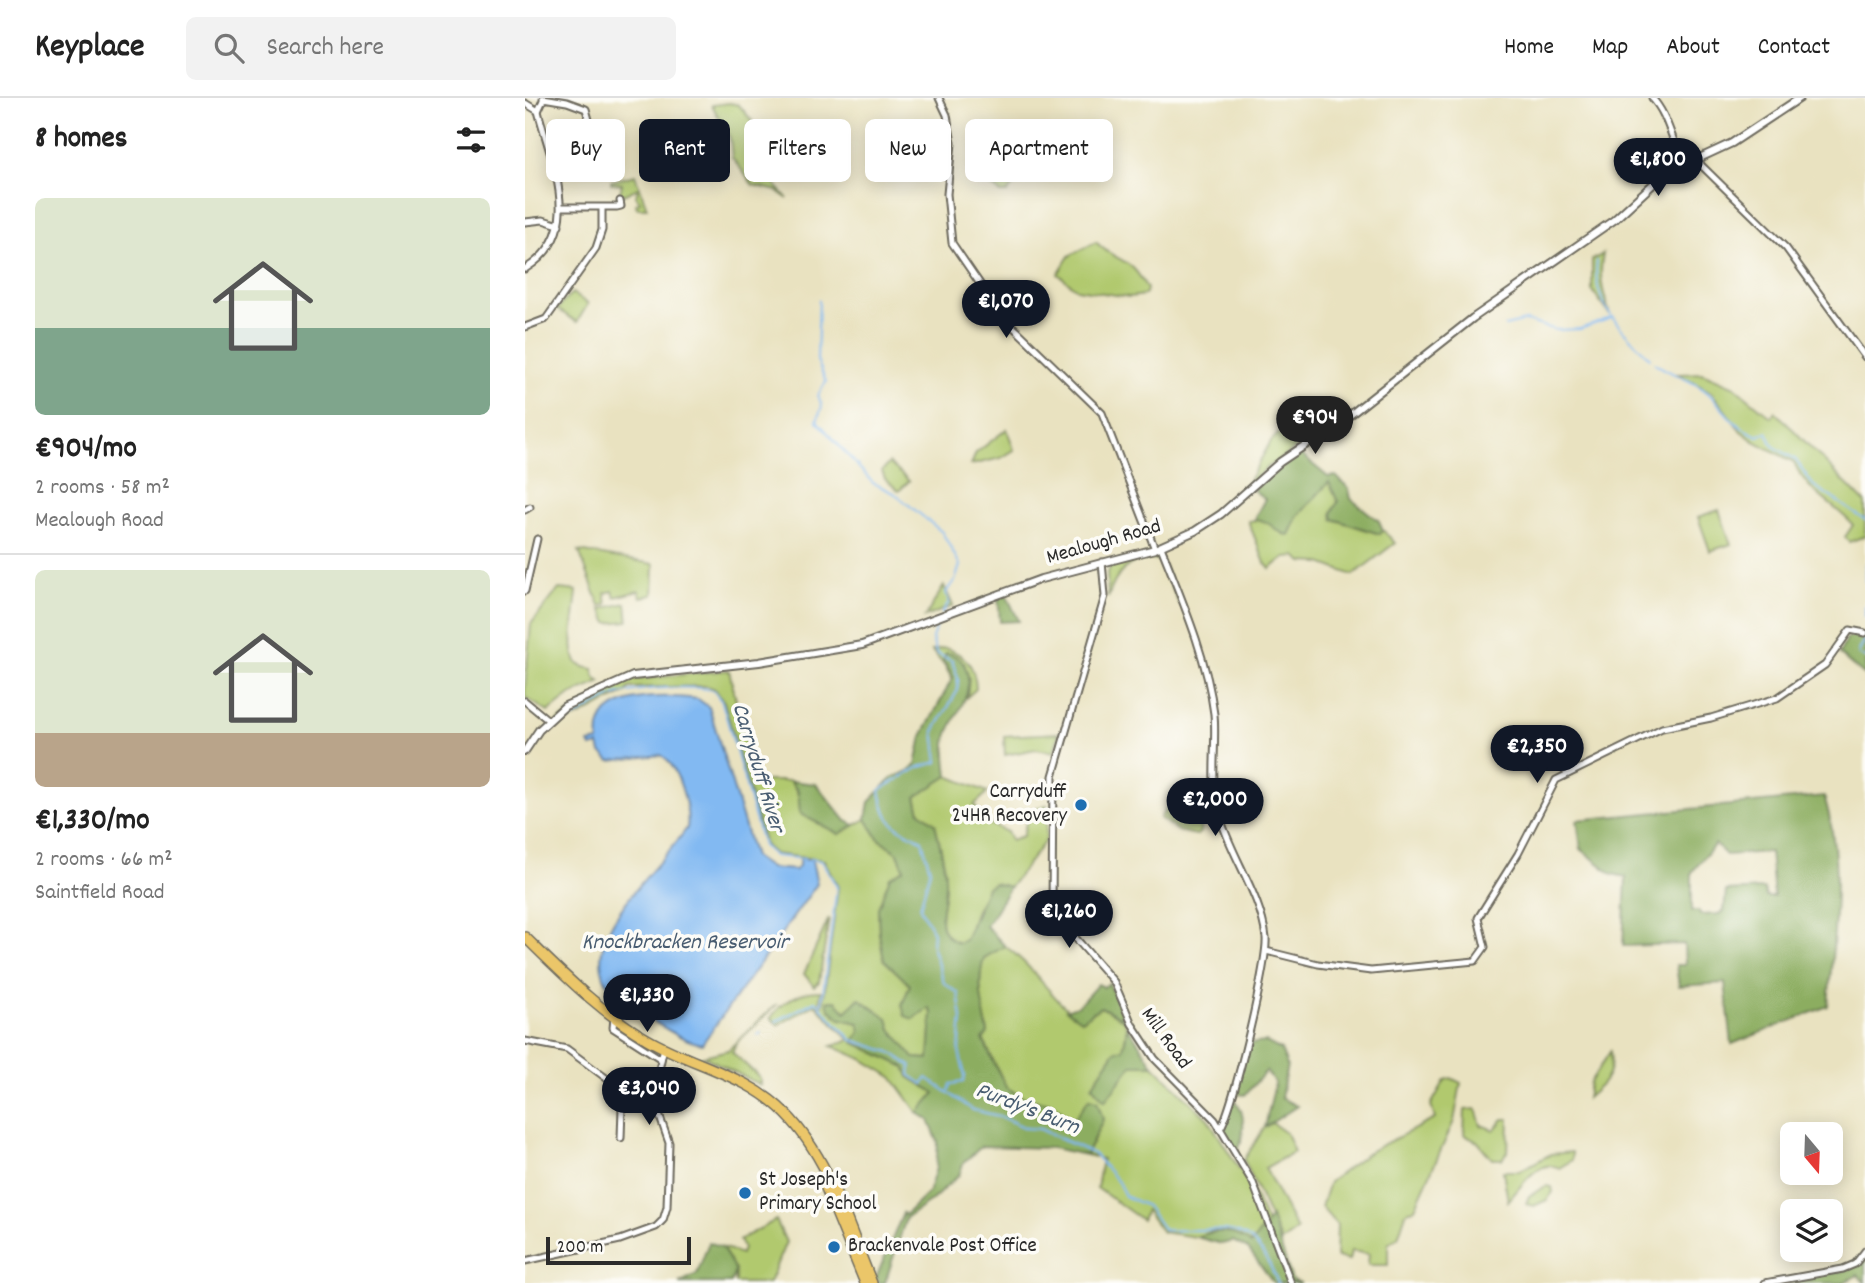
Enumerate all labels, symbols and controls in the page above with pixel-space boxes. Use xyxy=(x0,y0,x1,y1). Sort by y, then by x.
search box xyxy=(186,17,676,80)
text: Keyplace xyxy=(35,25,144,72)
icon: search xyxy=(210,29,248,67)
text: Search here xyxy=(266,30,384,67)
text: Home xyxy=(1504,31,1554,65)
text: Map xyxy=(1592,31,1628,65)
text: About xyxy=(1666,31,1720,65)
text: Contact xyxy=(1758,31,1830,65)
text: 8 homes xyxy=(35,119,127,162)
chip: Buy xyxy=(546,119,625,182)
chip: Rent xyxy=(639,119,730,182)
chip: Filters xyxy=(744,119,851,182)
chip: New xyxy=(865,119,951,182)
chip: Apartment xyxy=(965,119,1113,182)
icon: filters xyxy=(452,121,490,159)
pin: €1,800 xyxy=(1601,139,1715,198)
text: €1,800 xyxy=(1630,144,1686,177)
icon: home xyxy=(200,243,326,369)
pin: €1,070 xyxy=(949,280,1063,340)
text: €1,070 xyxy=(978,286,1034,319)
pin: €904 xyxy=(1274,396,1356,456)
text: €904 xyxy=(1292,402,1338,435)
text: €904/mo xyxy=(35,429,137,472)
text: 2 rooms · 58 m² xyxy=(35,472,170,505)
text: Mealough Road xyxy=(35,505,164,538)
street label: Mealough Road xyxy=(1043,512,1165,574)
icon: home xyxy=(200,615,326,741)
water label: Carryduff River xyxy=(722,699,793,839)
pin: €2,350 xyxy=(1480,726,1594,785)
text: €2,350 xyxy=(1507,731,1567,764)
place label: Carryduff 24HR Recovery xyxy=(952,778,1067,832)
pin: €2,000 xyxy=(1158,778,1272,838)
text: €2,000 xyxy=(1183,784,1247,817)
marker: Carryduff 24HR Recovery xyxy=(1073,797,1089,813)
text: €1,330/mo xyxy=(35,801,150,844)
text: 2 rooms · 66 m² xyxy=(35,844,173,877)
text: Saintfield Road xyxy=(35,877,165,910)
pin: €1,260 xyxy=(1012,890,1126,950)
text: €1,260 xyxy=(1041,896,1097,929)
water label: Knockbracken Reservoir xyxy=(582,927,791,960)
pin: €1,330 xyxy=(590,974,704,1034)
text: €1,330 xyxy=(619,980,675,1013)
street label: Mill Road xyxy=(1132,1002,1198,1076)
pin: €3,040 xyxy=(592,1068,706,1127)
text: €3,040 xyxy=(618,1073,680,1106)
water label: Purdy's Burn xyxy=(970,1075,1085,1145)
north arrow xyxy=(1780,1122,1843,1185)
map controls xyxy=(1780,1122,1843,1262)
place label: St Joseph's Primary School xyxy=(759,1166,877,1220)
marker: St Joseph's Primary School xyxy=(737,1185,753,1201)
button: layers xyxy=(1780,1199,1843,1262)
place label: Brackenvale Post Office xyxy=(848,1232,1037,1262)
scale bar xyxy=(546,1234,691,1266)
text: 200 m xyxy=(557,1235,603,1262)
marker: Brackenvale Post Office xyxy=(826,1239,842,1255)

